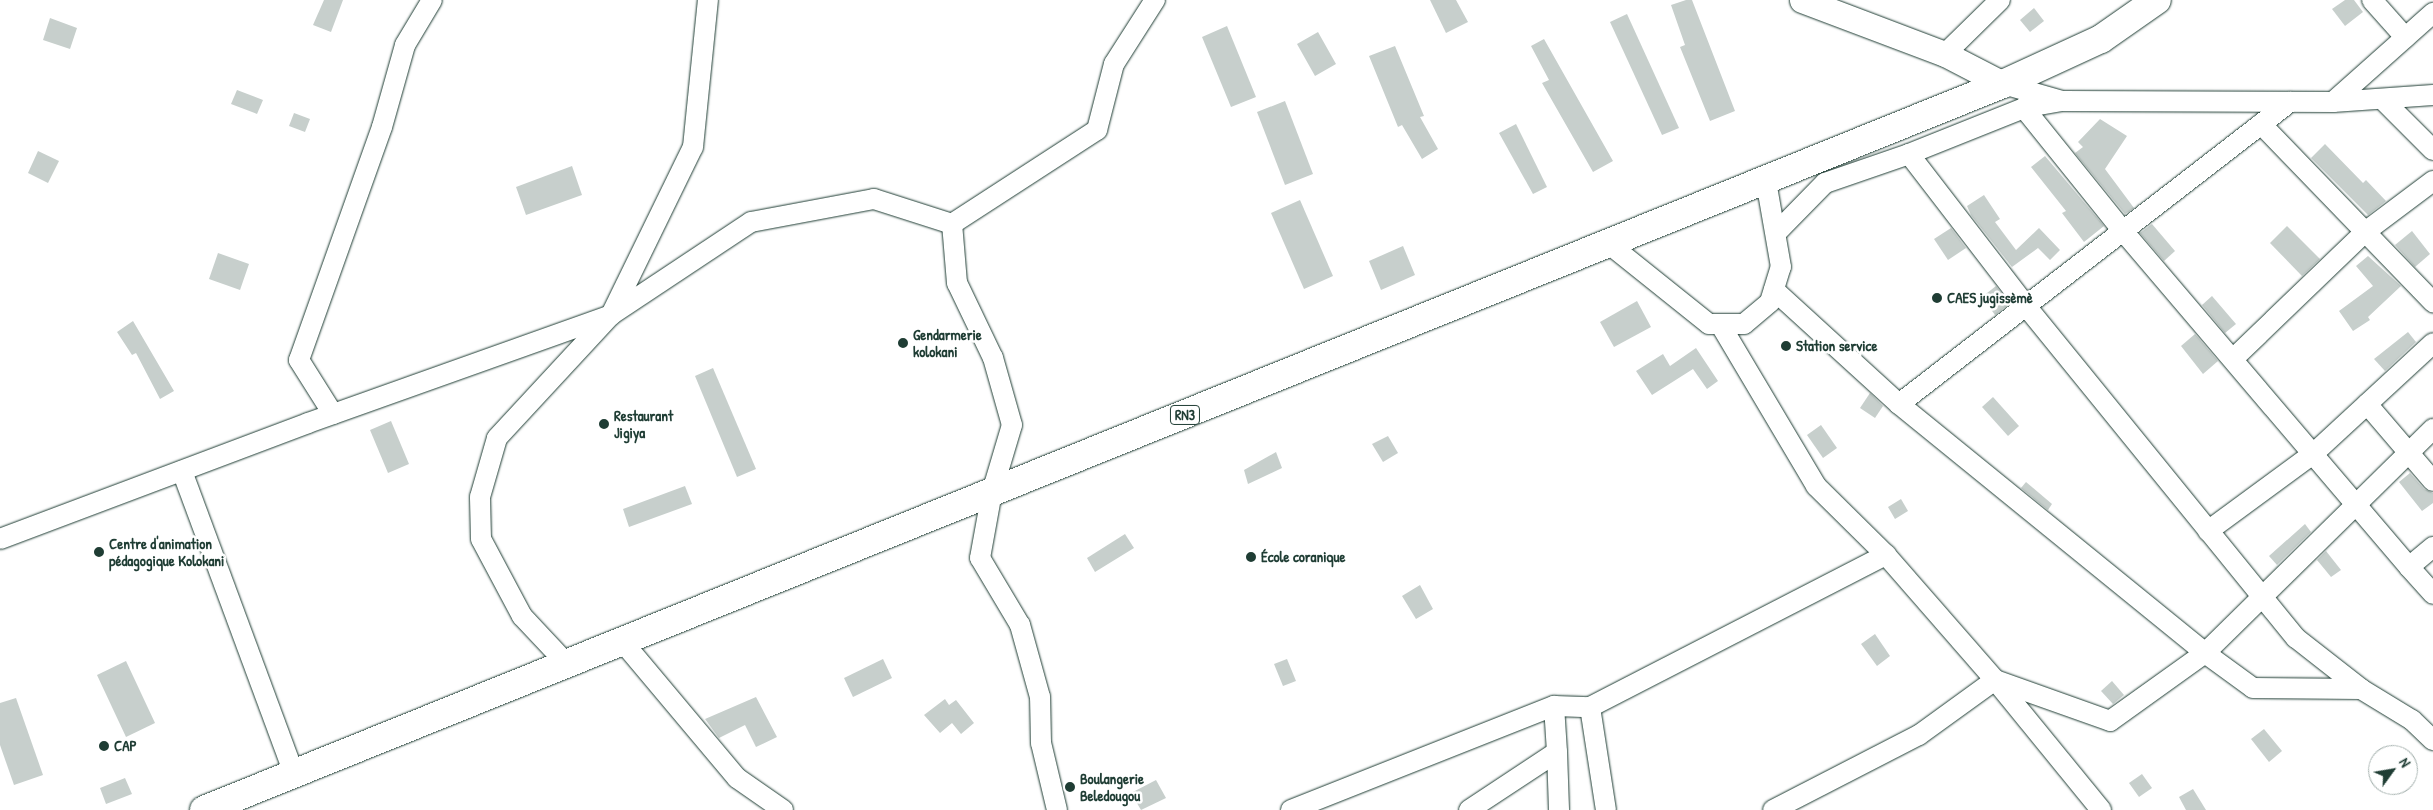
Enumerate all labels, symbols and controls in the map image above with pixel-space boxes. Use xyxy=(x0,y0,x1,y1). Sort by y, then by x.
place label: CAES jugissèmè xyxy=(1947,289,2033,307)
marker: CAES jugissèmè xyxy=(1931,292,1943,304)
place label: Gendarmerie kolokani xyxy=(913,325,982,360)
marker: Gendarmerie kolokani xyxy=(897,337,909,349)
place label: Station service xyxy=(1796,337,1877,355)
marker: Station service xyxy=(1780,340,1792,352)
road number: RN3 xyxy=(1169,404,1201,426)
place label: Restaurant Jigiya xyxy=(614,406,673,441)
marker: Restaurant Jigiya xyxy=(598,418,610,430)
place label: Centre d'animation pédagogique Kolokani xyxy=(109,534,224,569)
marker: Centre d'animation pédagogique Kolokani xyxy=(93,546,105,558)
place label: École coranique xyxy=(1261,548,1345,566)
marker: École coranique xyxy=(1245,551,1257,563)
place label: CAP xyxy=(114,737,137,755)
marker: CAP xyxy=(98,740,110,752)
north arrow xyxy=(2368,745,2418,795)
text: N xyxy=(2395,754,2415,771)
place label: Boulangerie Beledougou xyxy=(1080,769,1144,804)
marker: Boulangerie Beledougou xyxy=(1064,781,1076,793)

